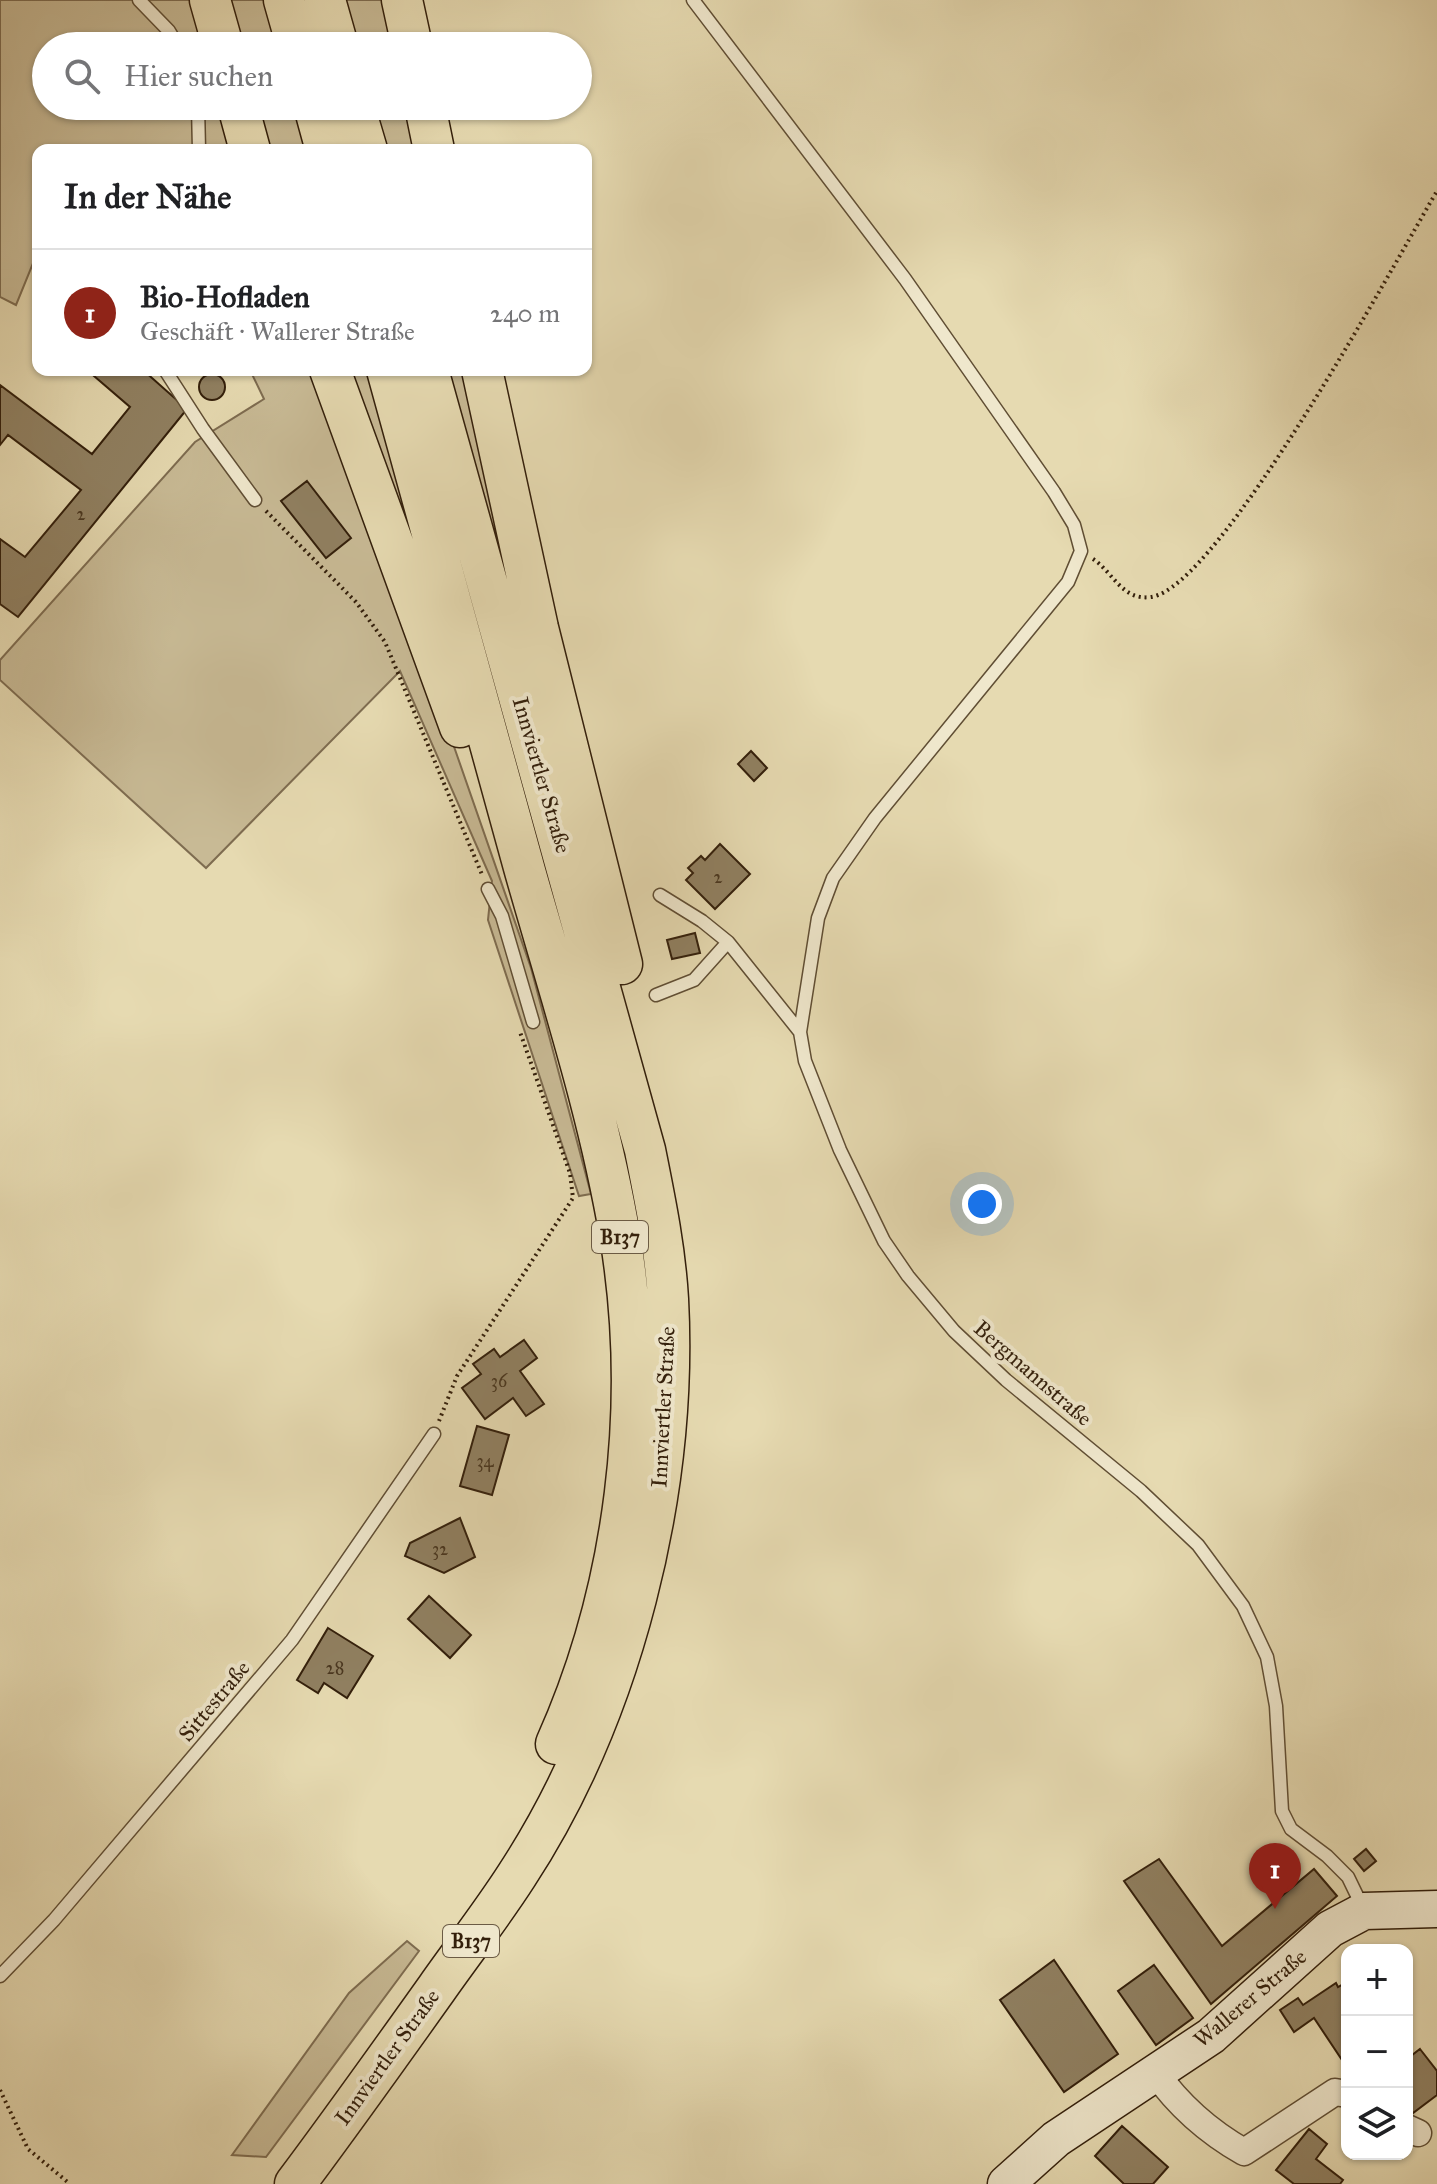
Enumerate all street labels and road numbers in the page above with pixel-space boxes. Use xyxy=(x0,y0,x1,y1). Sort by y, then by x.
street label: Innviertler Straße xyxy=(507,694,577,856)
road number: B137 xyxy=(592,1221,648,1253)
street label: Bergmannstraße xyxy=(968,1314,1098,1432)
street label: Innviertler Straße xyxy=(645,1326,681,1488)
street label: Sittestraße xyxy=(172,1655,256,1747)
road number: B137 xyxy=(443,1925,499,1957)
street label: Wallerer Straße xyxy=(1188,1943,1312,2053)
street label: Innviertler Straße xyxy=(329,1984,445,2130)

